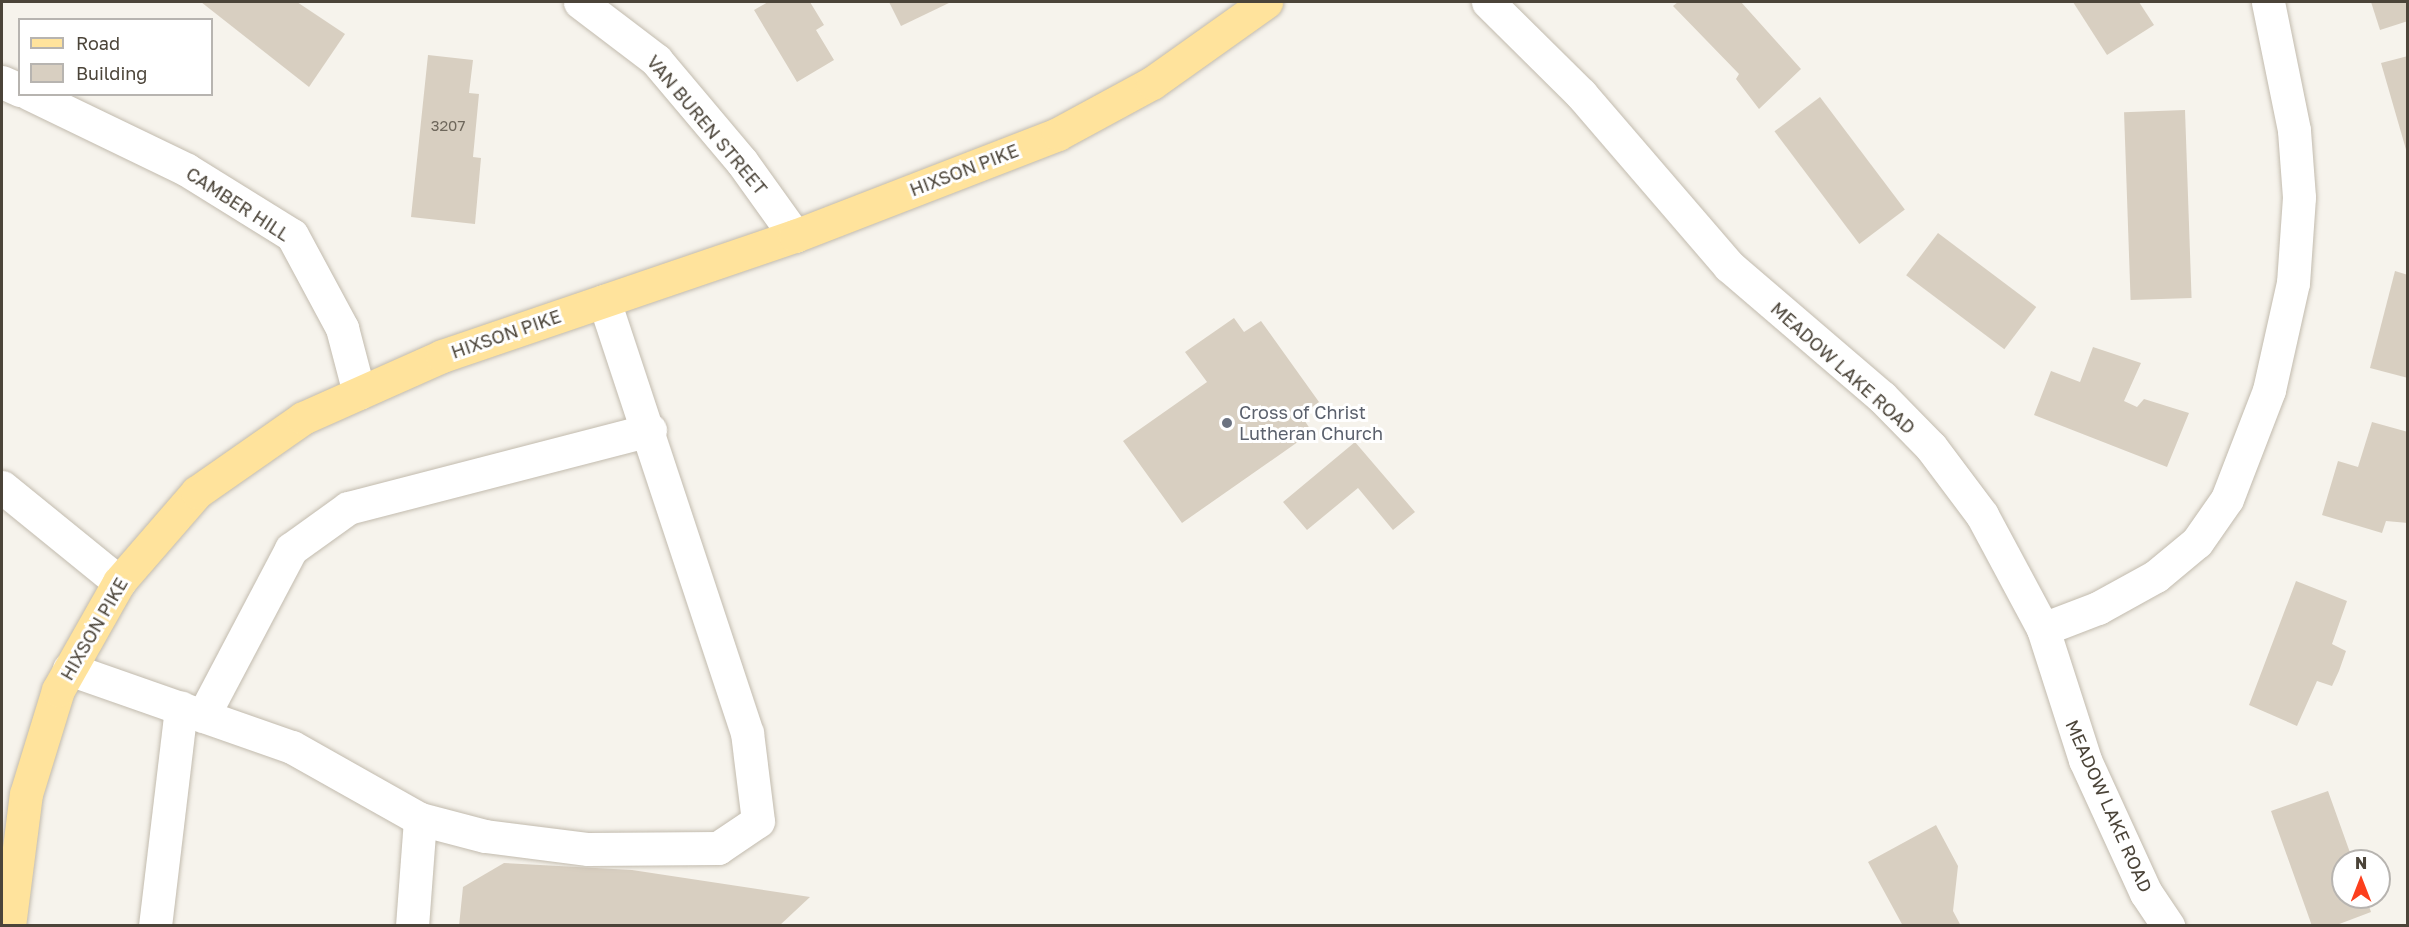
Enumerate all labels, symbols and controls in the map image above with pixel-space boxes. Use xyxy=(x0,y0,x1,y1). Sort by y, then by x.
legend xyxy=(18,18,213,96)
text: Road xyxy=(76,32,120,54)
street label: VAN BUREN STREET xyxy=(642,51,772,199)
text: Building xyxy=(76,62,147,84)
house number: 3207 xyxy=(431,117,465,135)
street label: HIXSON PIKE xyxy=(907,139,1021,201)
street label: CAMBER HILL xyxy=(182,163,294,245)
street label: MEADOW LAKE ROAD xyxy=(1766,298,1920,438)
street label: HIXSON PIKE xyxy=(448,305,564,363)
place label: Cross of Christ Lutheran Church xyxy=(1239,402,1383,444)
marker: Cross of Christ Lutheran Church xyxy=(1220,416,1234,430)
street label: HIXSON PIKE xyxy=(56,574,132,684)
street label: MEADOW LAKE ROAD xyxy=(2061,716,2157,896)
north arrow xyxy=(2331,849,2391,909)
text: N xyxy=(2355,853,2367,873)

